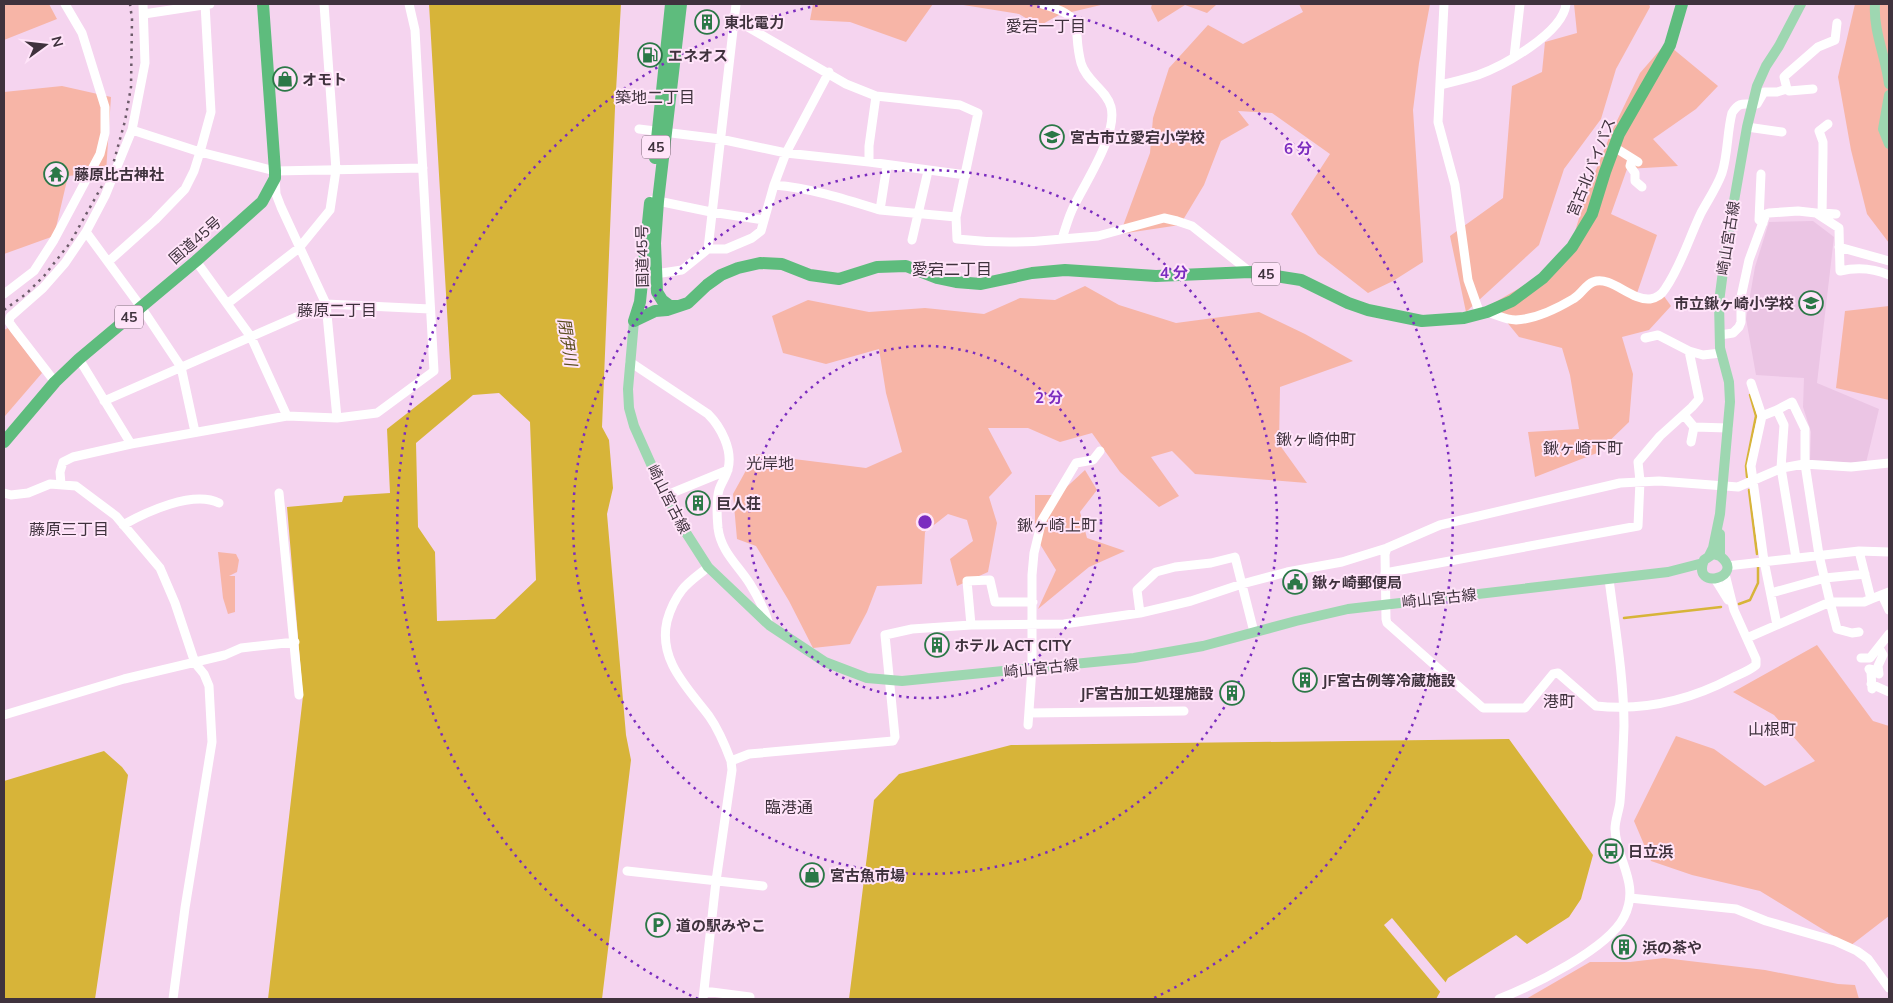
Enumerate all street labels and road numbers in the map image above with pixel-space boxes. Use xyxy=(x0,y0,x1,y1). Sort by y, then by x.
street label: 宮古北バイパス xyxy=(1563,115,1619,219)
road number: 45 xyxy=(642,136,670,158)
street label: 崎山宮古線 xyxy=(1713,199,1743,277)
street label: 国道45号 xyxy=(165,212,225,268)
street label: 国道45号 xyxy=(632,224,652,288)
road number: 45 xyxy=(1252,262,1280,286)
road number: 45 xyxy=(115,306,143,328)
street label: 崎山宮古線 xyxy=(644,461,694,537)
street label: 崎山宮古線 xyxy=(1401,585,1477,611)
street label: 崎山宮古線 xyxy=(1003,655,1079,681)

